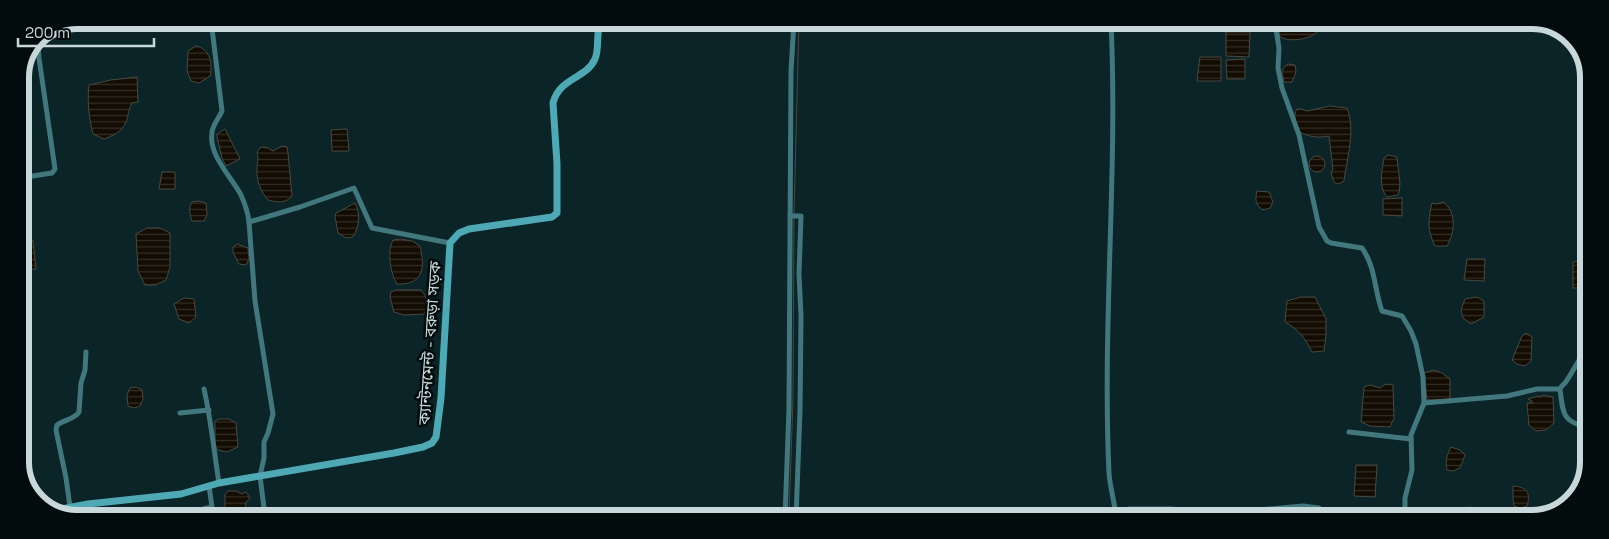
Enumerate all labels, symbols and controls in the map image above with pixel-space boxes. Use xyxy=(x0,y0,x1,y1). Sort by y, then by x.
scale bar xyxy=(18,15,154,47)
text: 200 m xyxy=(25,23,70,42)
street label: ক্যান্টনমেন্ট - বরুড়া সড়ক xyxy=(413,259,446,427)

